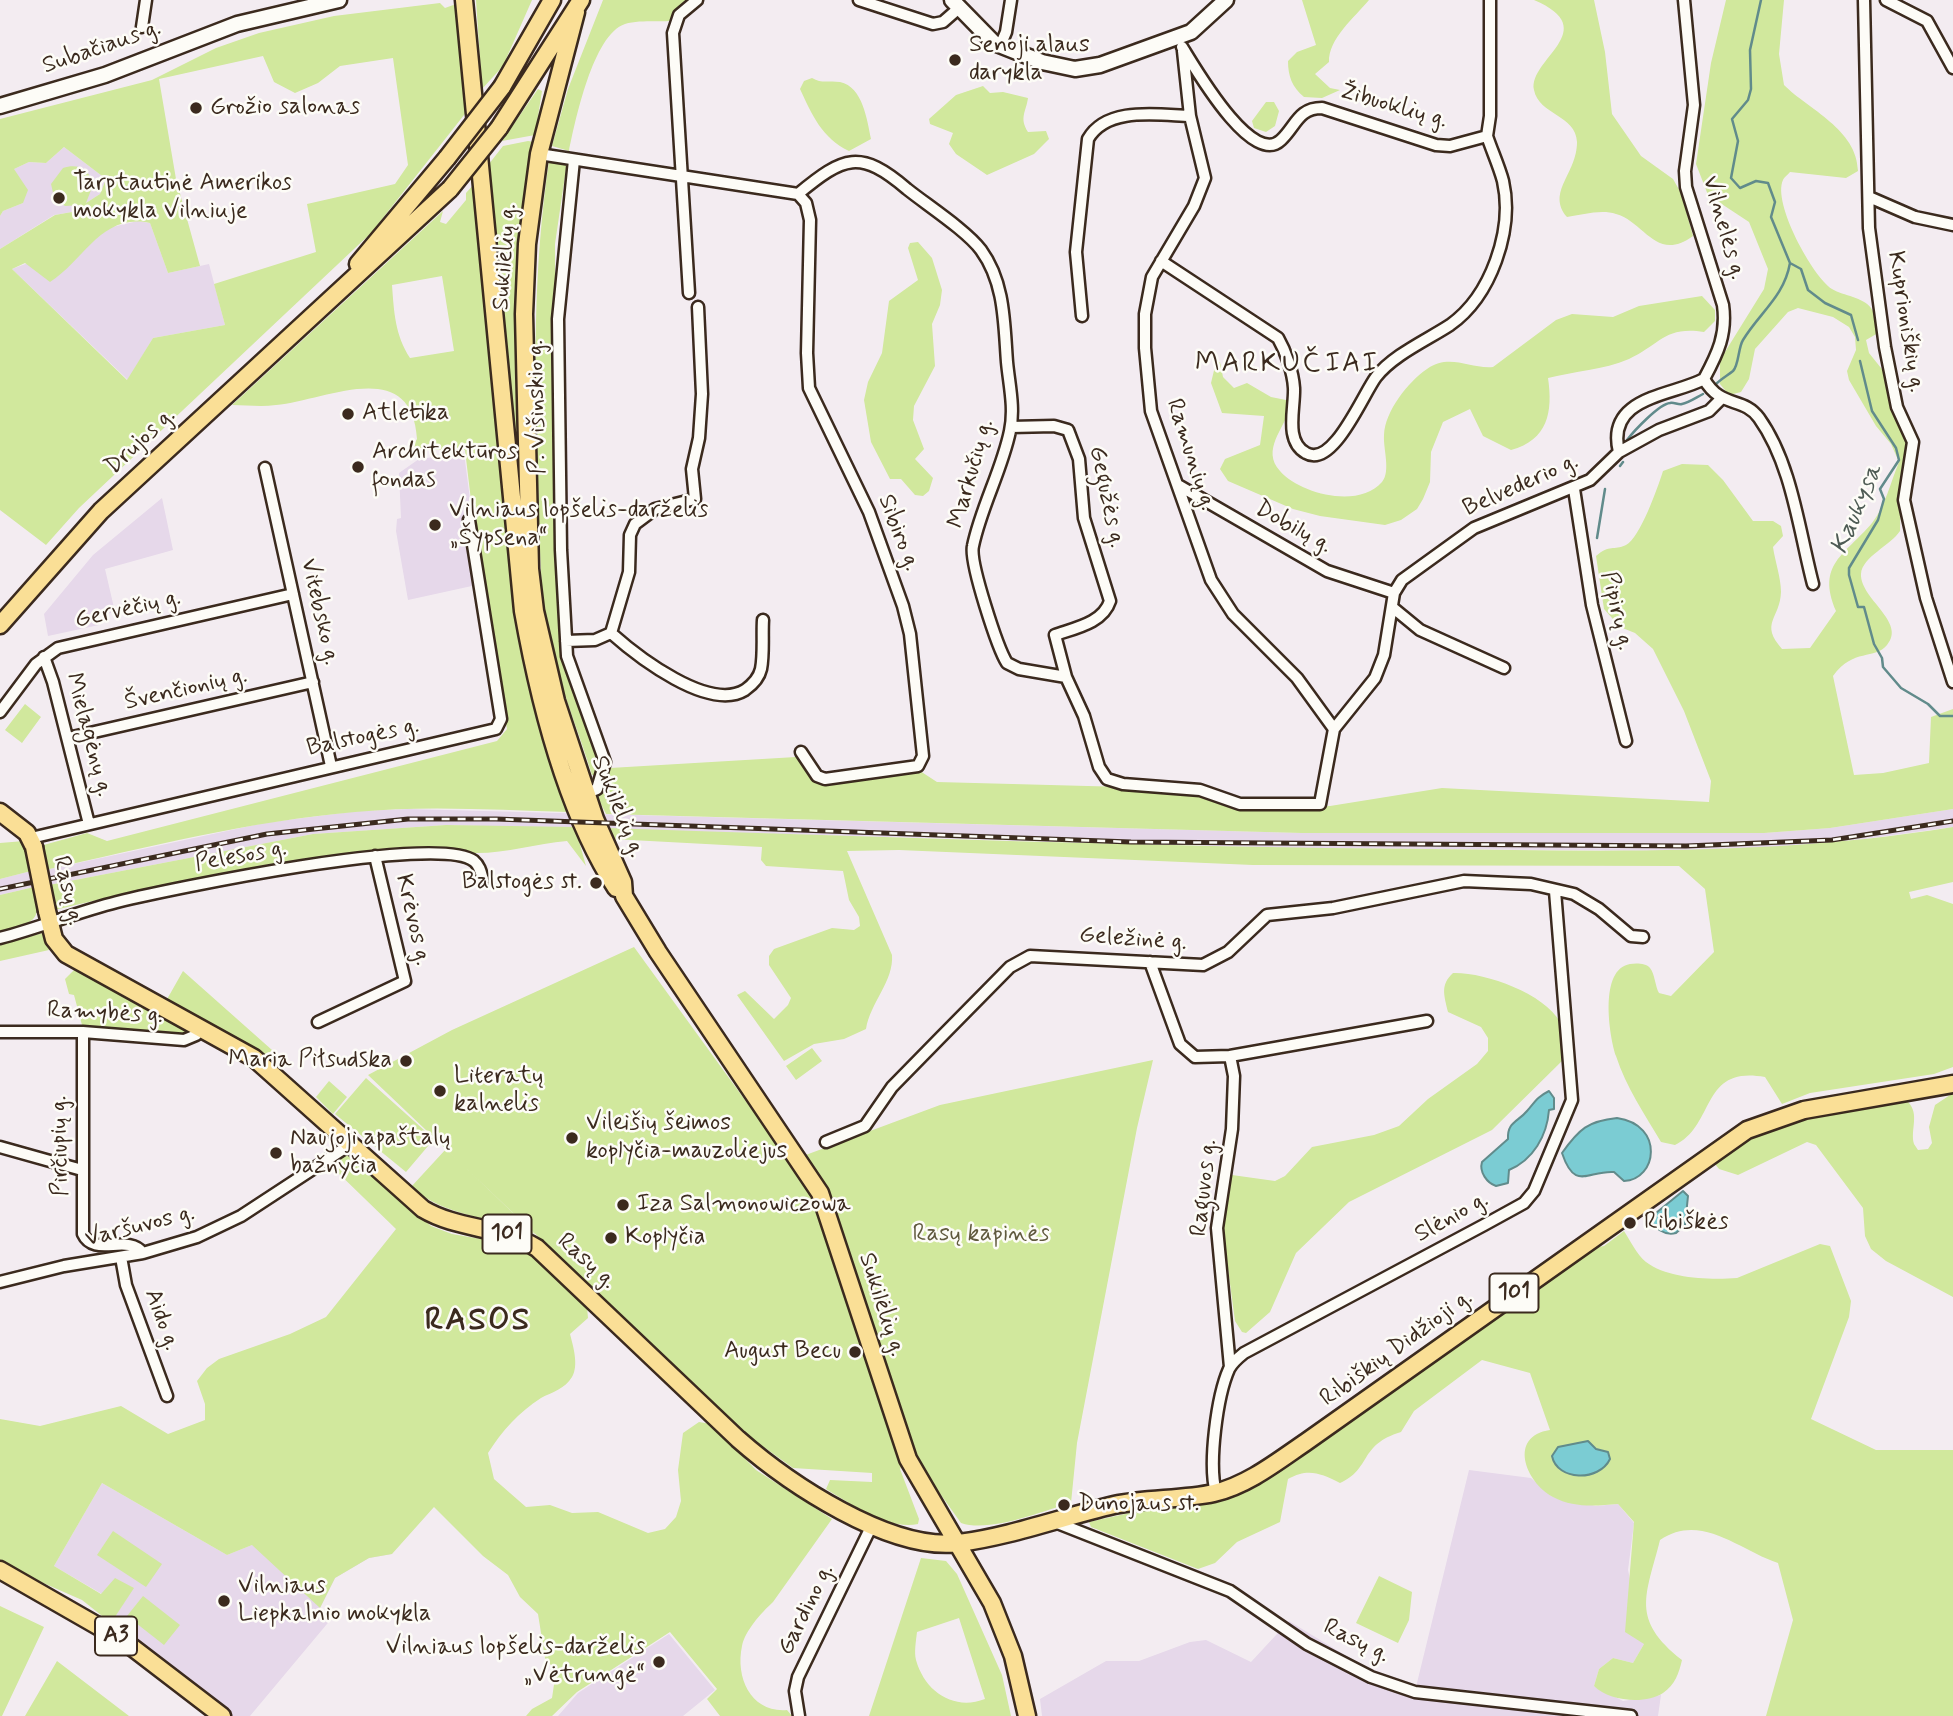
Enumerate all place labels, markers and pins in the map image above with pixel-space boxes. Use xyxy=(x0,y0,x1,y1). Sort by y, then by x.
place label: Senoji alaus darykla xyxy=(969,32,1090,88)
marker: Senoji alaus darykla xyxy=(947,52,963,68)
place label: Grožio salonas xyxy=(210,94,360,122)
marker: Grožio salonas xyxy=(188,100,204,116)
place label: Tarptautinė Amerikos mokykla Vilniuje xyxy=(73,170,292,226)
marker: Tarptautinė Amerikos mokykla Vilniuje xyxy=(51,190,67,206)
place label: Atletika xyxy=(362,400,449,428)
marker: Atletika xyxy=(340,406,356,422)
place label: Architektūros fondas xyxy=(372,439,517,495)
marker: Architektūros fondas xyxy=(350,459,366,475)
place label: Vilniaus lopšelis-darželis „Šypsena“ xyxy=(449,497,708,553)
marker: Vilniaus lopšelis-darželis „Šypsena“ xyxy=(427,517,443,533)
place label: Balstogės st. xyxy=(462,869,582,897)
marker: Balstogės st. xyxy=(588,875,604,891)
place label: Maria Piłsudska xyxy=(228,1047,392,1075)
marker: Maria Piłsudska xyxy=(398,1053,414,1069)
place label: Literatų kalnelis xyxy=(454,1063,543,1119)
marker: Literatų kalnelis xyxy=(432,1083,448,1099)
place label: Vileišių šeimos koplyčia-mauzoliejus xyxy=(586,1110,787,1166)
place label: Naujoji apaštalų bažnyčia xyxy=(290,1125,450,1181)
marker: Vileišių šeimos koplyčia-mauzoliejus xyxy=(564,1130,580,1146)
marker: Naujoji apaštalų bažnyčia xyxy=(268,1145,284,1161)
place label: Iza Salmonowiczowa xyxy=(637,1191,851,1219)
marker: Iza Salmonowiczowa xyxy=(615,1197,631,1213)
place label: Ribiškės xyxy=(1644,1209,1729,1237)
marker: Ribiškės xyxy=(1622,1215,1638,1231)
place label: Koplyčia xyxy=(625,1224,705,1252)
marker: Koplyčia xyxy=(603,1230,619,1246)
place label: August Becu xyxy=(724,1338,841,1366)
marker: August Becu xyxy=(847,1344,863,1360)
place label: Dunojaus st. xyxy=(1078,1491,1199,1519)
marker: Dunojaus st. xyxy=(1056,1497,1072,1513)
place label: Vilniaus Liepkalnio mokykla xyxy=(238,1573,431,1629)
marker: Vilniaus Liepkalnio mokykla xyxy=(216,1593,232,1609)
place label: Vilniaus lopšelis-darželis „Vėtrungė“ xyxy=(386,1634,645,1690)
marker: Vilniaus lopšelis-darželis „Vėtrungė“ xyxy=(651,1654,667,1670)

